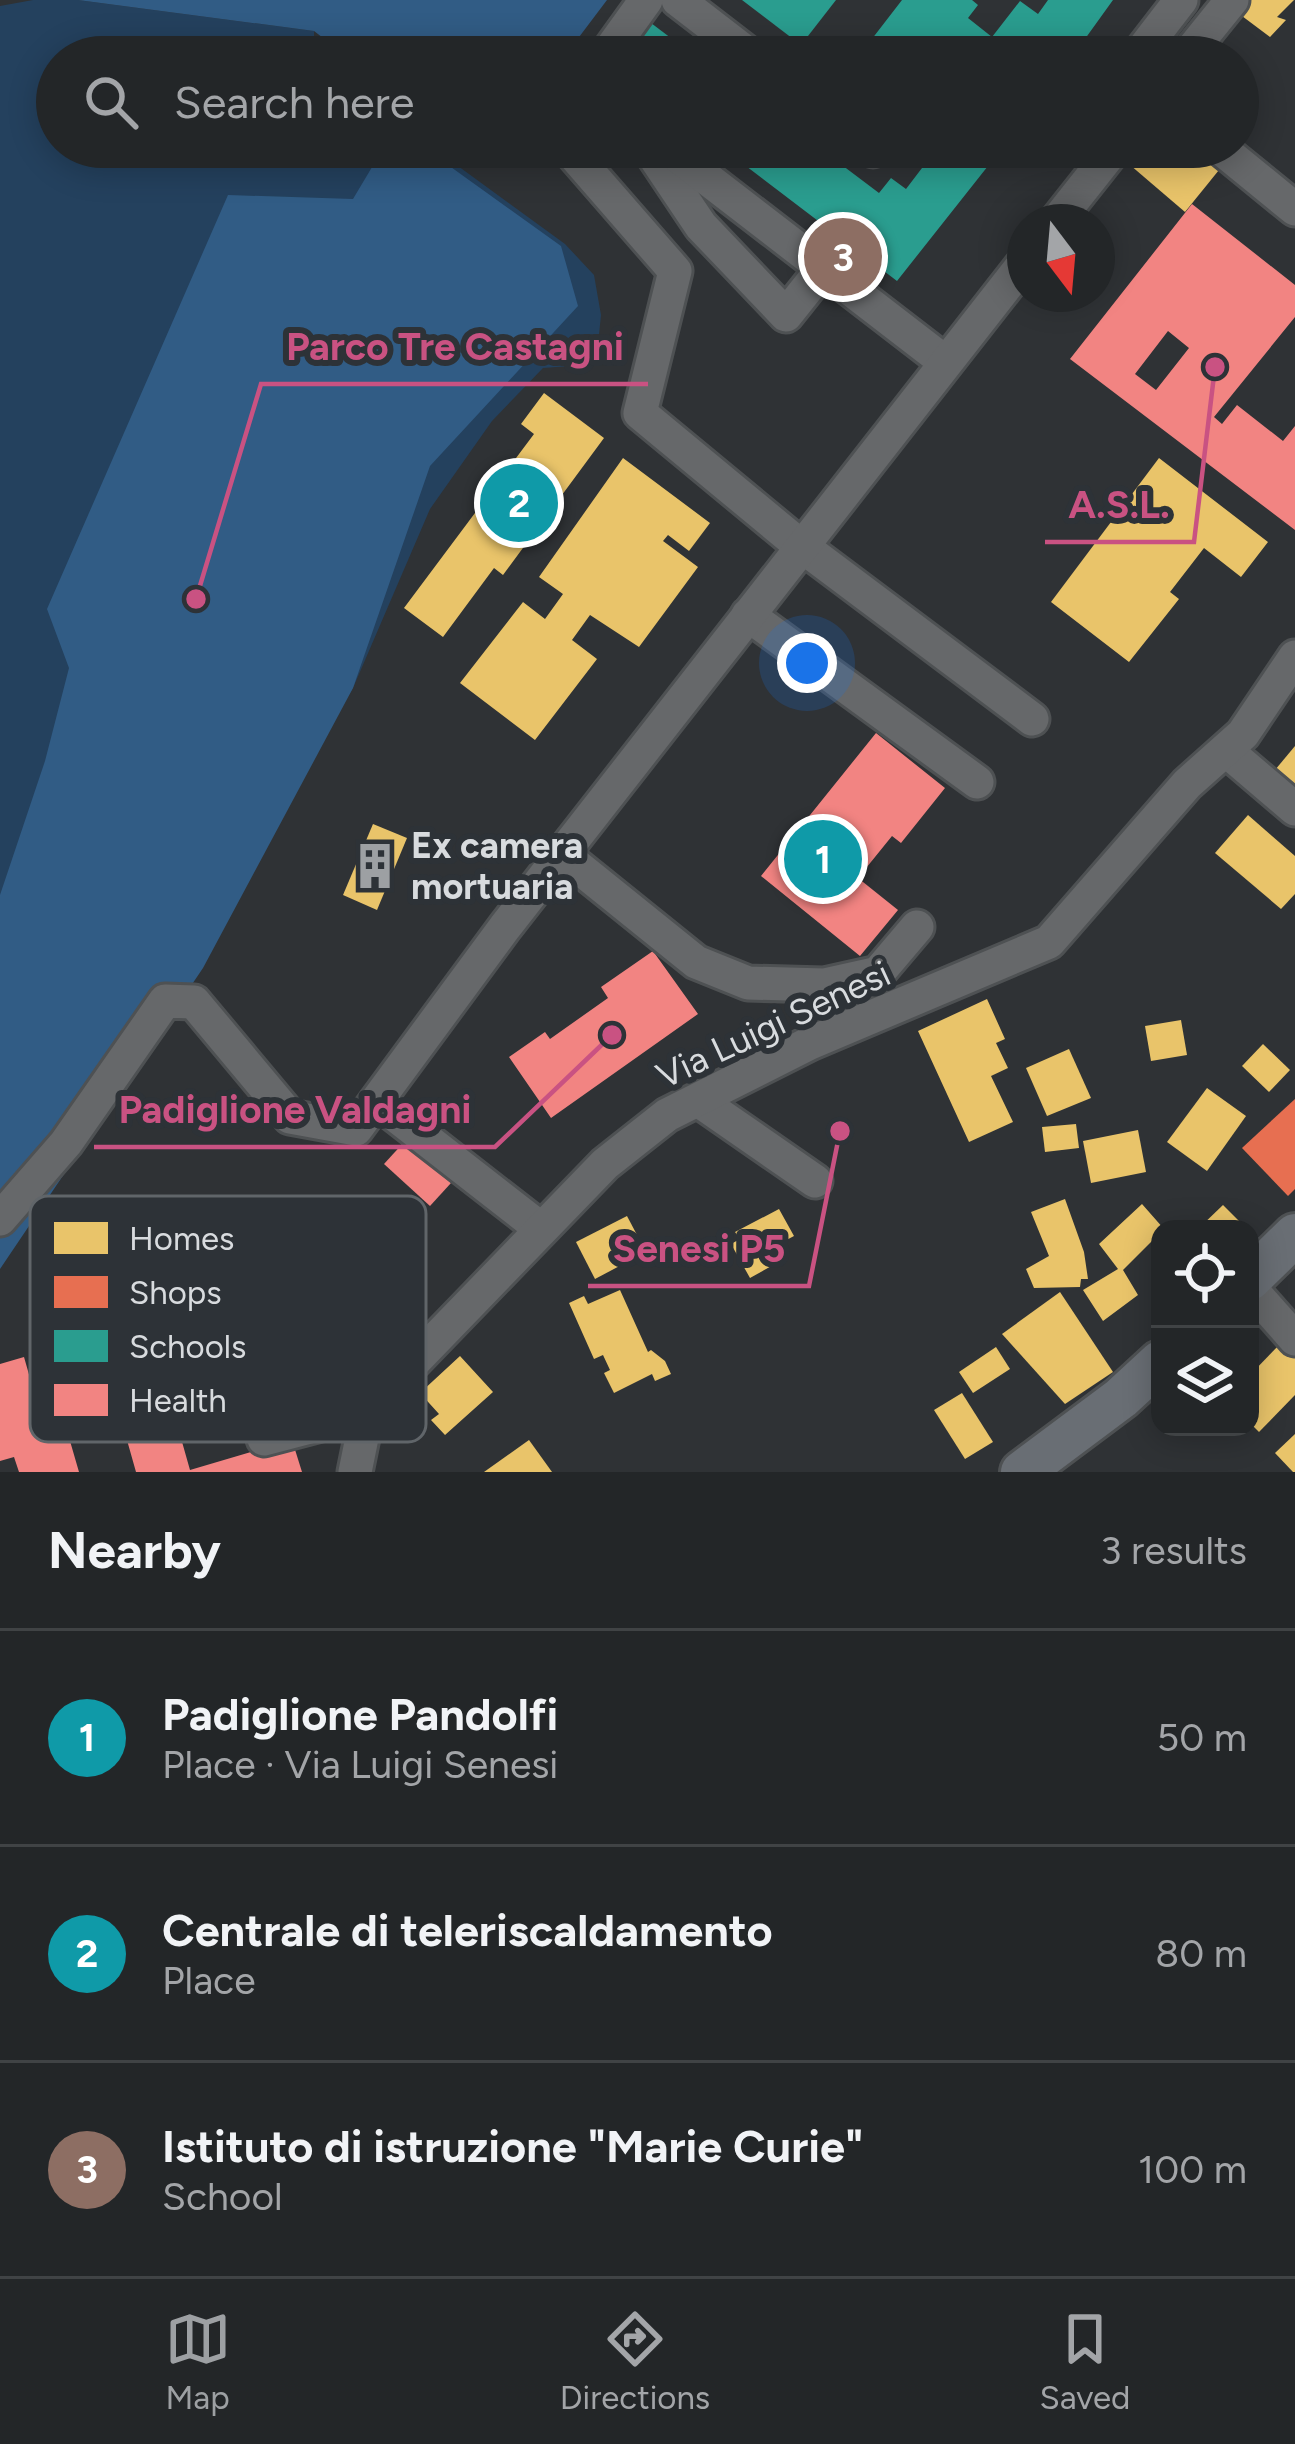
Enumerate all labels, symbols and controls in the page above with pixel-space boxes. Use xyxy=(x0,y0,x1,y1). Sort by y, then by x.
search box xyxy=(36,36,1259,168)
icon: search xyxy=(78,69,144,135)
text: Search here xyxy=(174,75,414,129)
north arrow xyxy=(1007,204,1115,312)
pin: 3 xyxy=(804,212,882,302)
callout: Parco Tre Castagni xyxy=(261,309,648,384)
text: Parco Tre Castagni xyxy=(286,323,624,370)
pin: 2 xyxy=(480,458,558,548)
callout: A.S.L. xyxy=(1045,467,1194,542)
text: A.S.L. xyxy=(1068,481,1170,528)
your location xyxy=(777,633,837,693)
pin: 1 xyxy=(784,814,862,904)
place label: Ex camera mortuaria xyxy=(411,824,583,908)
building icon: Ex camera mortuaria xyxy=(350,841,400,891)
street label: Via Luigi Senesi xyxy=(650,952,897,1097)
callout: Padiglione Valdagni xyxy=(94,1072,495,1147)
text: Padiglione Valdagni xyxy=(118,1086,472,1133)
legend xyxy=(30,1196,426,1442)
callout: Senesi P5 xyxy=(588,1211,809,1286)
text: Homes xyxy=(129,1219,234,1258)
map controls xyxy=(1151,1220,1259,1436)
button: locate xyxy=(1151,1220,1259,1328)
text: Senesi P5 xyxy=(613,1225,785,1272)
text: Shops xyxy=(129,1273,222,1312)
text: Schools xyxy=(129,1327,246,1366)
button: layers xyxy=(1151,1328,1259,1436)
text: Health xyxy=(129,1381,227,1420)
text: Nearby xyxy=(48,1520,221,1581)
text: 3 results xyxy=(1100,1527,1247,1574)
text: Padiglione Pandolfi xyxy=(162,1687,558,1741)
text: 1 xyxy=(79,1714,95,1761)
text: 50 m xyxy=(1157,1714,1247,1761)
text: Place · Via Luigi Senesi xyxy=(162,1741,558,1788)
text: Centrale di teleriscaldamento xyxy=(162,1903,773,1957)
text: 2 xyxy=(76,1930,98,1977)
text: 80 m xyxy=(1155,1930,1247,1977)
text: Place xyxy=(162,1957,255,2004)
text: Istituto di istruzione "Marie Curie" xyxy=(162,2119,863,2173)
text: 3 xyxy=(76,2146,98,2193)
text: 100 m xyxy=(1138,2146,1247,2193)
text: School xyxy=(162,2173,283,2220)
tab: Map xyxy=(165,2306,231,2417)
tab: Directions xyxy=(560,2306,710,2417)
tab: Saved xyxy=(1039,2306,1130,2417)

